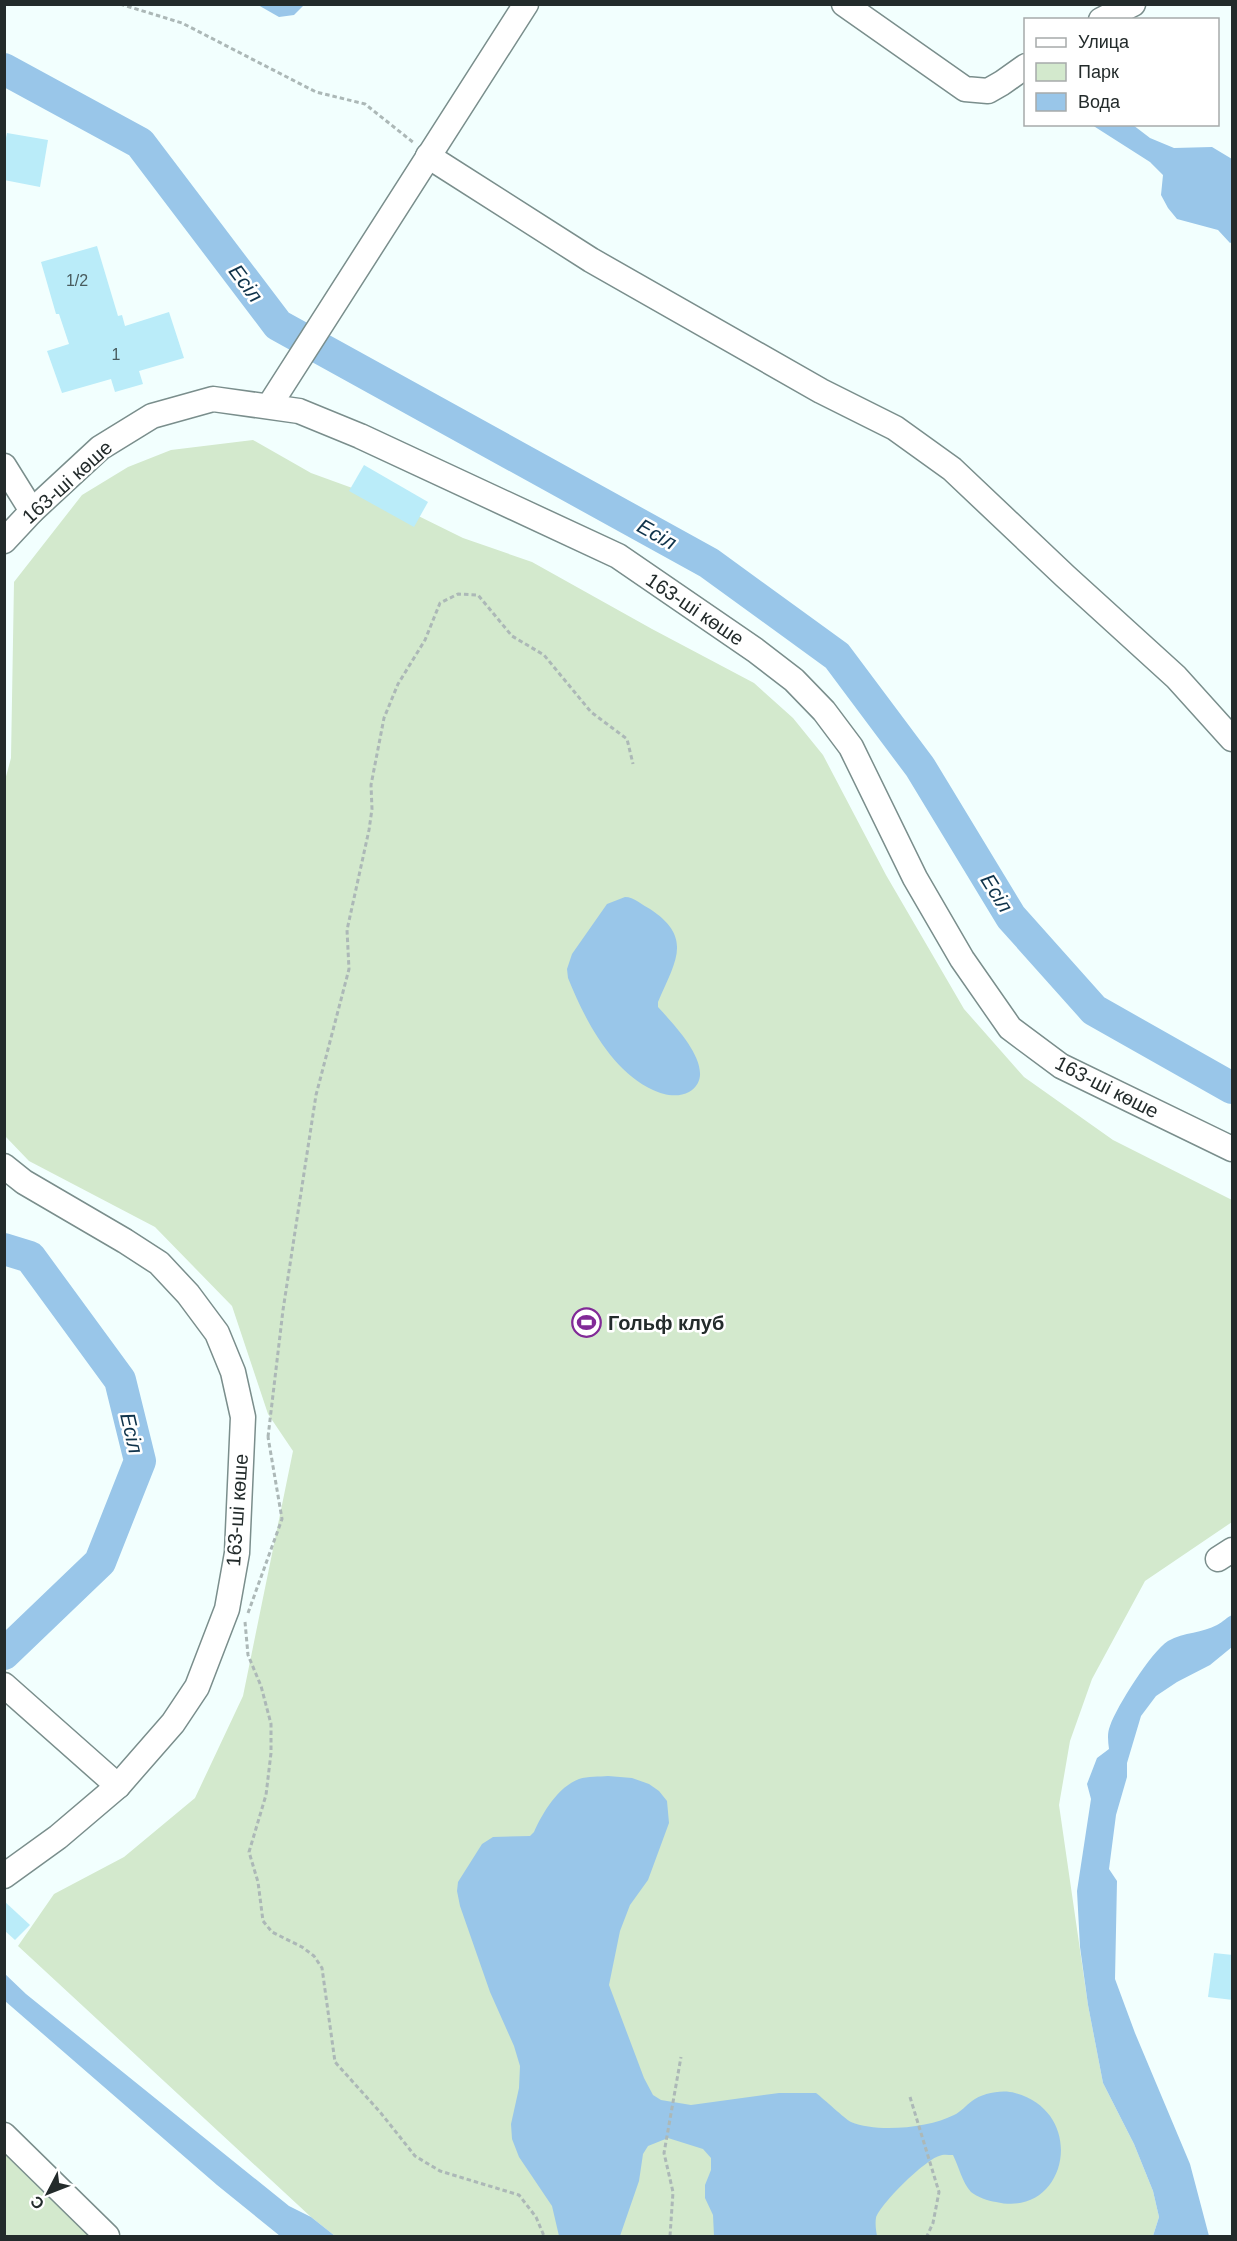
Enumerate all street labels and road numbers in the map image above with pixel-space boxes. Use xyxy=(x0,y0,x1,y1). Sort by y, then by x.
street label: 163-ші көше xyxy=(18,436,116,528)
street label: 163-ші көше xyxy=(642,568,748,650)
street label: 163-ші көше xyxy=(1052,1052,1162,1122)
street label: 163-ші көше xyxy=(222,1453,252,1567)

